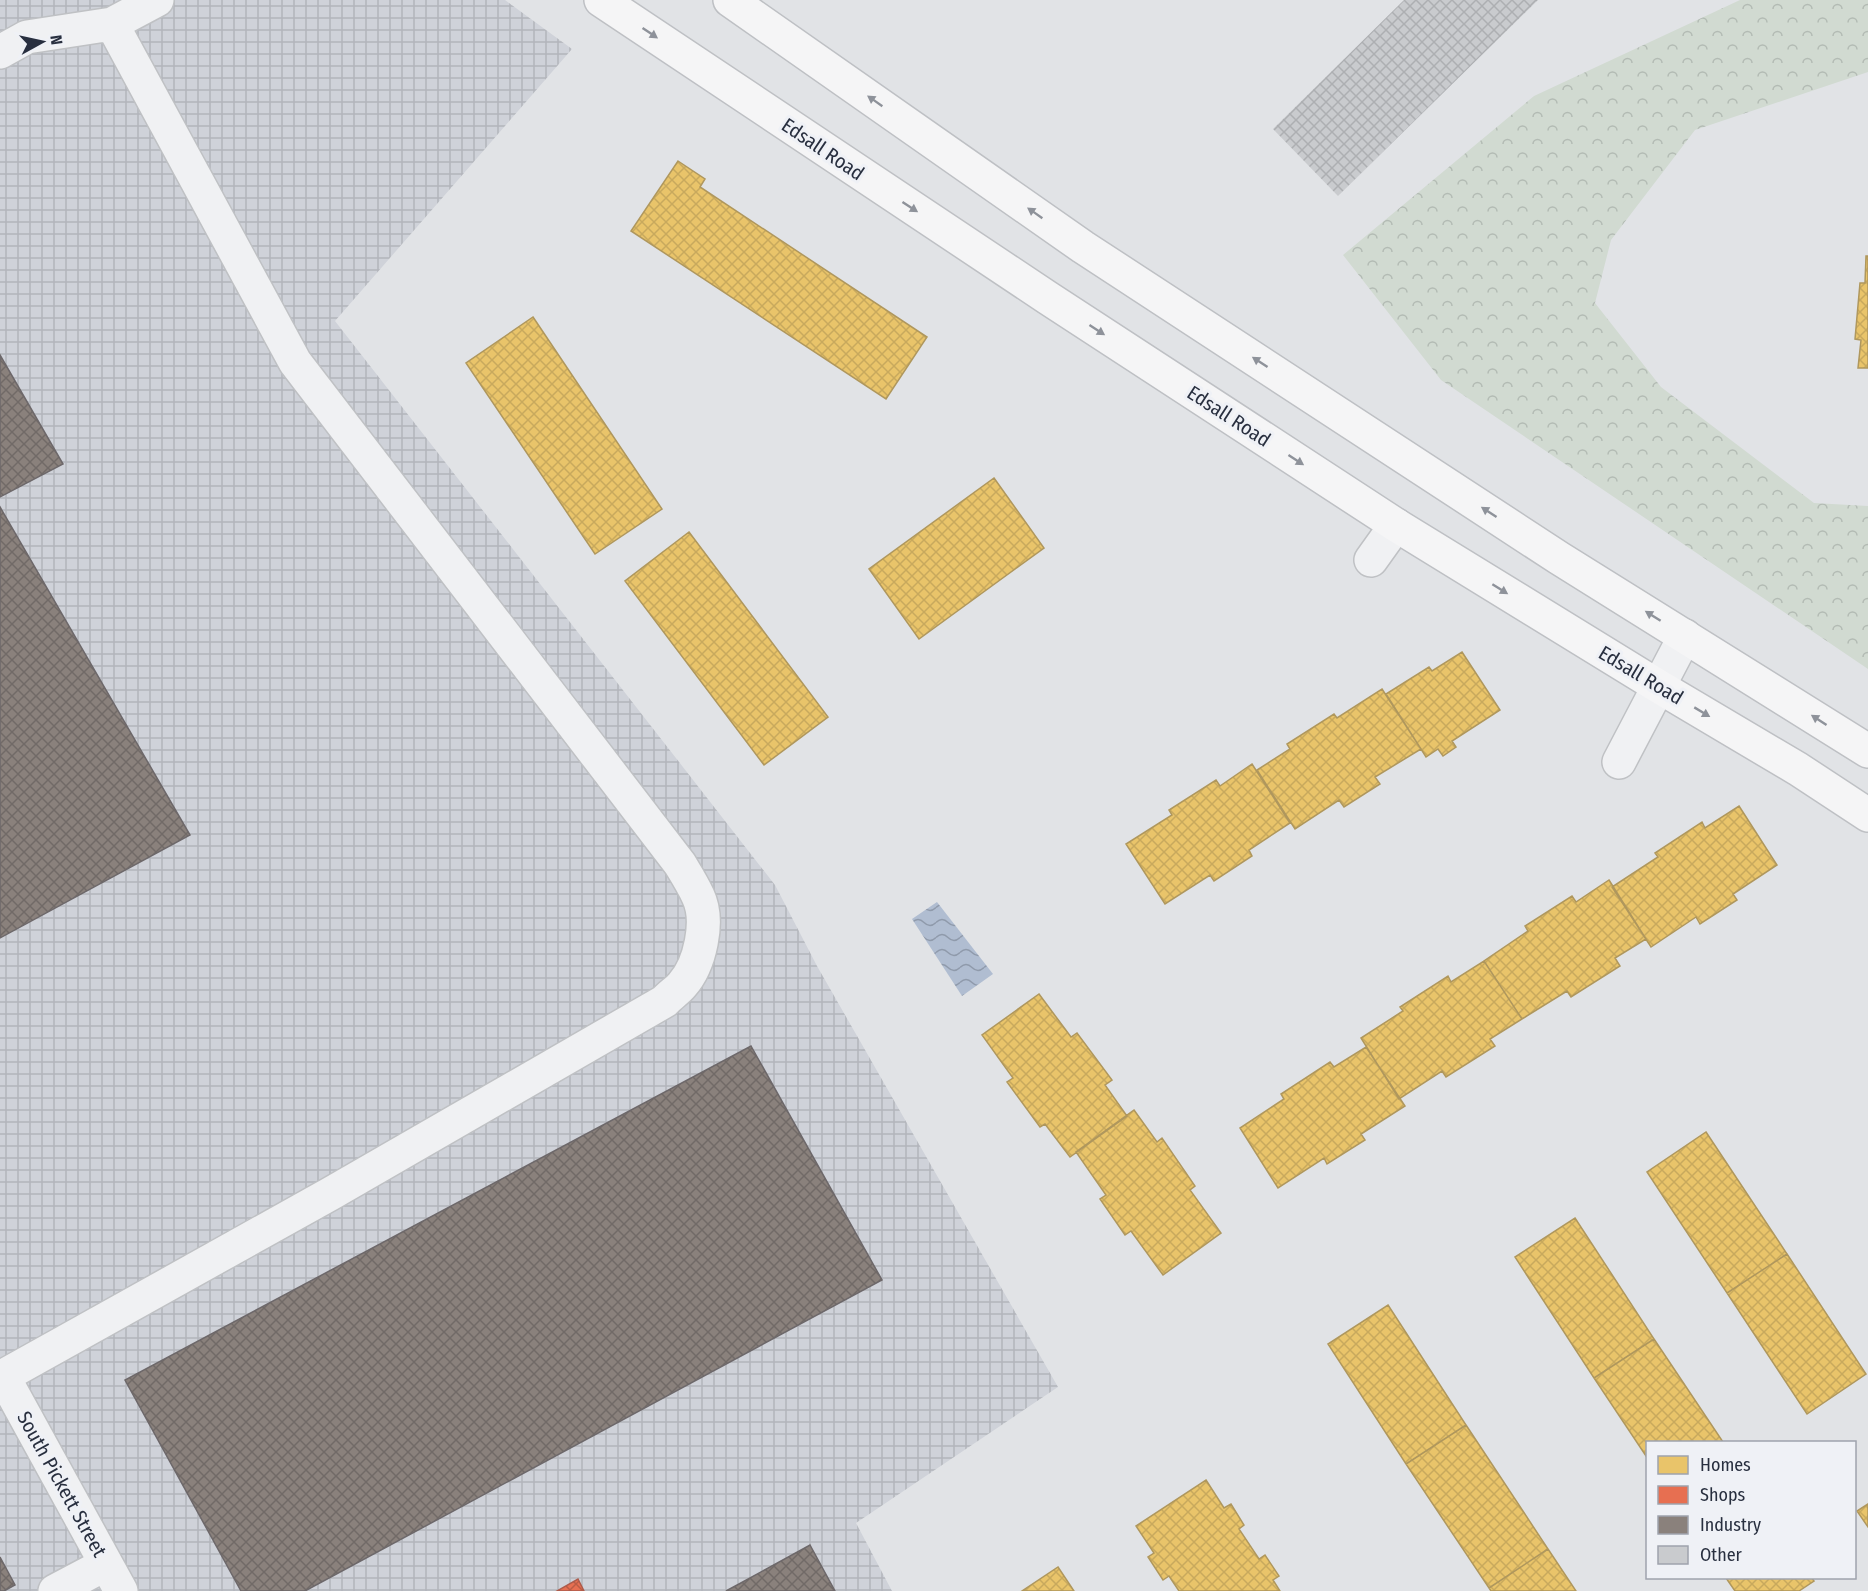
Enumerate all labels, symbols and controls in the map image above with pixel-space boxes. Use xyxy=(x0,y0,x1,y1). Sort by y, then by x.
north arrow xyxy=(12,12,72,72)
one-way arrow xyxy=(642,27,658,38)
text: N xyxy=(46,34,66,46)
one-way arrow xyxy=(867,95,883,107)
street label: Edsall Road xyxy=(777,113,869,185)
one-way arrow xyxy=(901,201,917,213)
one-way arrow xyxy=(1027,207,1043,219)
one-way arrow xyxy=(1089,325,1105,336)
one-way arrow xyxy=(1252,356,1268,368)
street label: Edsall Road xyxy=(1183,380,1275,452)
one-way arrow xyxy=(1288,454,1304,465)
one-way arrow xyxy=(1481,507,1497,518)
one-way arrow xyxy=(1492,583,1508,594)
one-way arrow xyxy=(1645,611,1662,622)
street label: Edsall Road xyxy=(1594,640,1688,710)
one-way arrow xyxy=(1694,707,1711,717)
one-way arrow xyxy=(1811,714,1827,725)
street label: South Pickett Street xyxy=(12,1407,112,1561)
legend xyxy=(1646,1441,1856,1579)
text: Homes xyxy=(1700,1454,1751,1476)
text: Shops xyxy=(1700,1484,1745,1506)
text: Industry xyxy=(1700,1514,1761,1536)
text: Other xyxy=(1700,1544,1743,1566)

